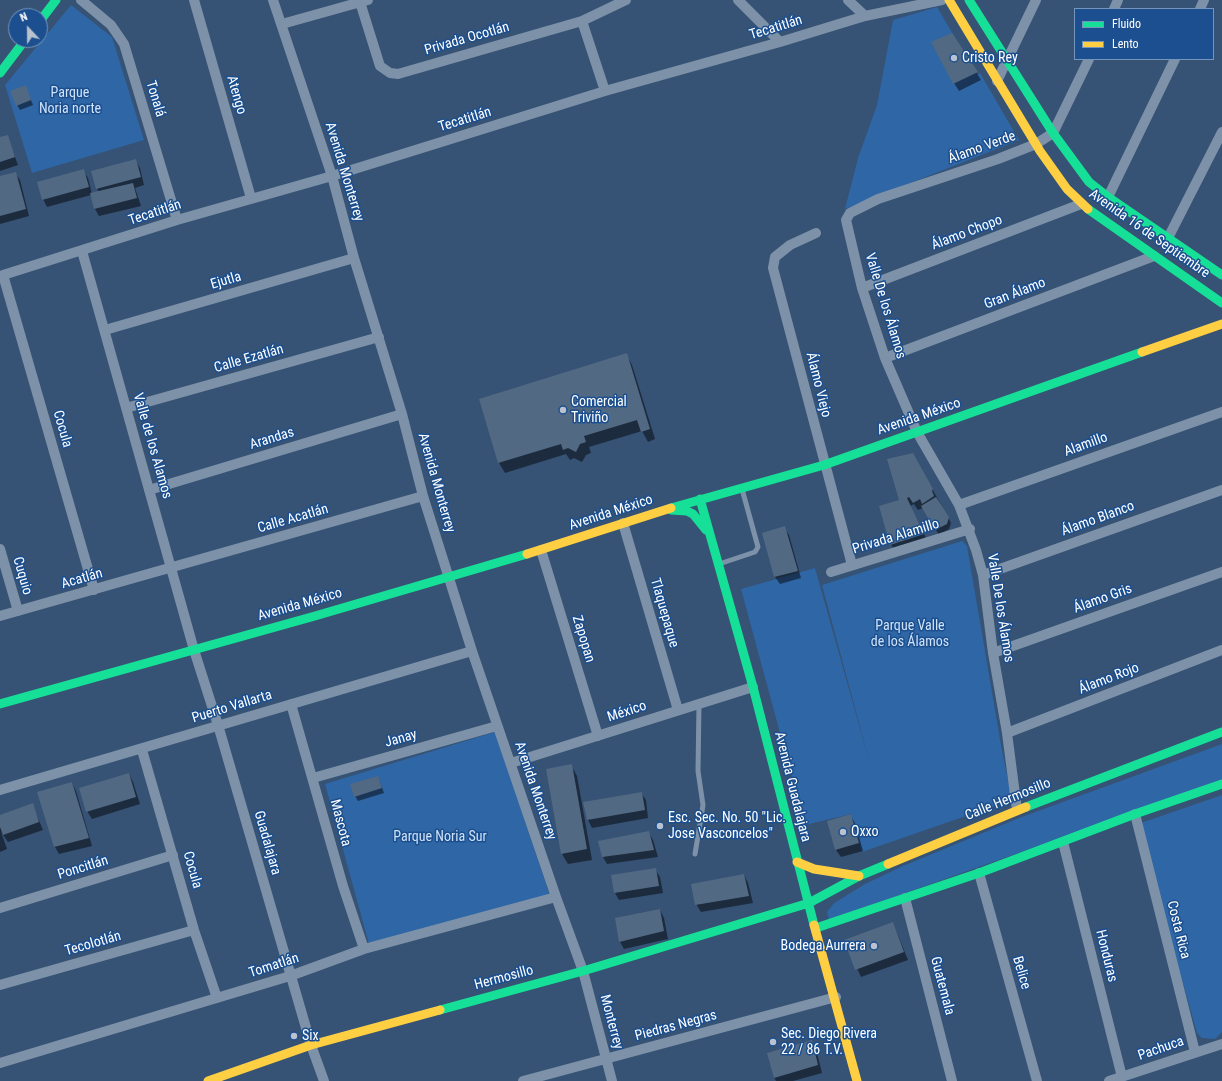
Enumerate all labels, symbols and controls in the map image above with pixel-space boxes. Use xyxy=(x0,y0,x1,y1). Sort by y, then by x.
north arrow xyxy=(8,8,48,48)
legend xyxy=(1074,8,1214,60)
text: N xyxy=(18,10,29,25)
street label: Tecatitlán xyxy=(747,12,805,44)
text: Fluido xyxy=(1112,17,1141,31)
street label: Privada Ocotlán xyxy=(423,19,511,59)
text: Lento xyxy=(1112,37,1139,51)
place label: Cristo Rey xyxy=(962,50,1018,66)
marker: Cristo Rey xyxy=(949,53,959,63)
street label: Atengo xyxy=(222,74,250,116)
street label: Tonalá xyxy=(142,79,168,119)
park label: Parque Noria norte xyxy=(39,85,101,118)
street label: Tecatitlán xyxy=(436,104,494,136)
street label: Avenida Monterrey xyxy=(321,120,367,224)
street label: Álamo Verde xyxy=(946,128,1018,168)
street label: Avenida 16 de Septiembre xyxy=(1085,186,1213,282)
street label: Tecatitlán xyxy=(126,197,184,229)
street label: Álamo Chopo xyxy=(929,212,1005,254)
street label: Valle De los Álamos xyxy=(861,251,909,361)
street label: Ejutla xyxy=(209,269,243,293)
street label: Gran Álamo xyxy=(982,275,1048,313)
street label: Calle Ezatlán xyxy=(212,341,286,377)
street label: Álamo Viejo xyxy=(802,351,834,419)
street label: Valle de los Alamos xyxy=(129,391,175,501)
place label: Comercial Triviño xyxy=(571,394,627,426)
street label: Avenida México xyxy=(875,395,963,439)
marker: Comercial Triviño xyxy=(558,405,568,415)
street label: Cocula xyxy=(49,408,75,450)
street label: Arandas xyxy=(248,424,296,454)
street label: Alamillo xyxy=(1062,429,1110,461)
street label: Avenida Monterrey xyxy=(414,431,458,535)
street label: Avenida México xyxy=(567,492,655,534)
street label: Álamo Blanco xyxy=(1059,498,1137,540)
street label: Calle Acatlán xyxy=(256,501,330,537)
street label: Privada Alamillo xyxy=(851,516,941,558)
street label: Valle De los Álamos xyxy=(983,552,1017,664)
street label: Cuquio xyxy=(9,555,35,597)
street label: Acatlán xyxy=(59,565,105,593)
street label: Tlaquepaque xyxy=(646,576,682,650)
street label: Álamo Gris xyxy=(1072,581,1134,617)
street label: Avenida México xyxy=(256,585,344,625)
street label: Zapopan xyxy=(568,613,598,665)
park label: Parque Valle de los Álamos xyxy=(871,618,949,650)
street label: Álamo Rojo xyxy=(1076,660,1142,698)
street label: Puerto Vallarta xyxy=(190,687,274,727)
street label: México xyxy=(605,698,649,726)
street label: Janay xyxy=(383,726,419,752)
street label: Avenida Guadalajara xyxy=(770,730,814,844)
street label: Avenida Monterrey xyxy=(510,740,560,842)
street label: Calle Hermosillo xyxy=(963,775,1053,825)
street label: Mascota xyxy=(326,798,354,848)
street label: Guadalajara xyxy=(250,809,284,877)
place label: Esc. Sec. No. 50 "Lic. Jose Vasconcelos" xyxy=(668,810,786,842)
marker: Esc. Sec. No. 50 "Lic. Jose Vasconcelos" xyxy=(655,821,665,831)
place label: Oxxo xyxy=(851,824,879,840)
marker: Oxxo xyxy=(838,827,848,837)
park label: Parque Noria Sur xyxy=(393,829,487,845)
street label: Cocula xyxy=(179,849,205,891)
street label: Poncitlán xyxy=(56,852,110,884)
street label: Costa Rica xyxy=(1163,899,1193,961)
street label: Tecolotlán xyxy=(63,928,123,960)
street label: Honduras xyxy=(1091,928,1121,984)
place label: Bodega Aurrera xyxy=(781,938,866,954)
marker: Bodega Aurrera xyxy=(869,941,879,951)
street label: Tomatlán xyxy=(247,950,301,982)
street label: Guatemala xyxy=(926,955,958,1017)
street label: Belice xyxy=(1008,955,1034,991)
street label: Hermosillo xyxy=(473,962,535,994)
street label: Monterrey xyxy=(596,993,626,1051)
street label: Piedras Negras xyxy=(633,1007,719,1045)
place label: Sec. Diego Rivera 22 / 86 T.V. xyxy=(781,1026,877,1058)
place label: Six xyxy=(302,1028,319,1044)
marker: Six xyxy=(289,1031,299,1041)
street label: Pachuca xyxy=(1136,1033,1186,1065)
marker: Sec. Diego Rivera 22 / 86 T.V. xyxy=(768,1037,778,1047)

